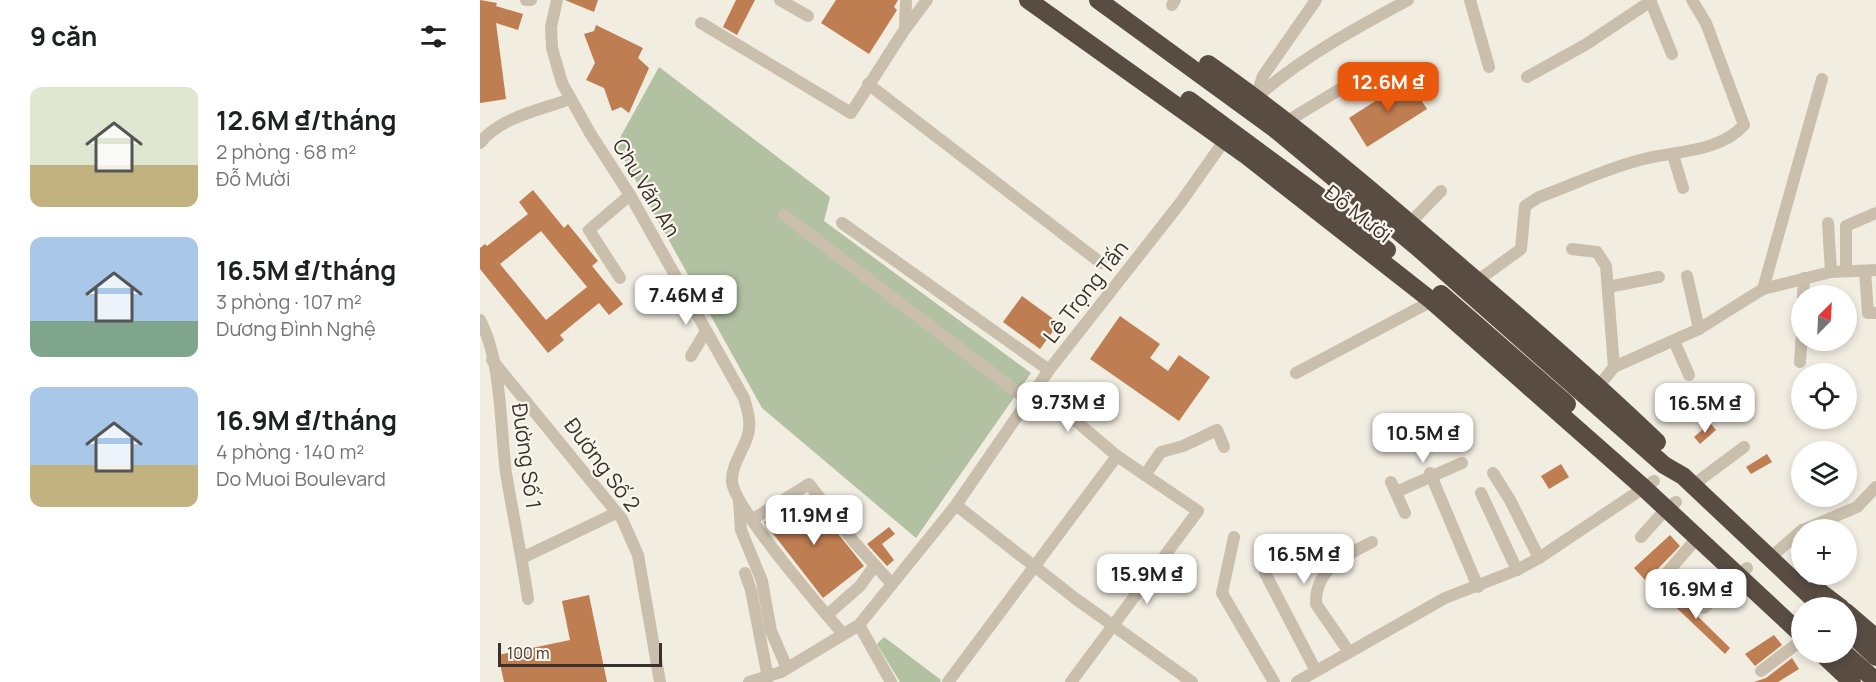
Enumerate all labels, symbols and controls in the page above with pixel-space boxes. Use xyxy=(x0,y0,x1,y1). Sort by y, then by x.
text: 9 căn xyxy=(30,18,97,54)
icon: filters xyxy=(417,20,450,53)
pin: 12.6M ₫ xyxy=(1333,62,1443,113)
text: 12.6M ₫ xyxy=(1352,68,1424,95)
text: 12.6M ₫/tháng xyxy=(216,102,396,138)
icon: home xyxy=(78,111,150,183)
street label: Chu Văn An xyxy=(607,133,687,242)
text: 2 phòng · 68 m² xyxy=(216,138,356,165)
text: Đỗ Mười xyxy=(216,165,291,192)
street label: Đỗ Mười xyxy=(1319,178,1398,248)
street label: Lê Trọng Tấn xyxy=(1036,234,1134,348)
text: 16.5M ₫/tháng xyxy=(216,252,396,288)
icon: home xyxy=(78,261,150,333)
pin: 7.46M ₫ xyxy=(631,275,741,326)
text: 7.46M ₫ xyxy=(649,281,723,308)
north arrow xyxy=(1791,285,1857,351)
map controls xyxy=(1791,285,1857,663)
text: 3 phòng · 107 m² xyxy=(216,288,362,315)
text: Dương Đình Nghệ xyxy=(216,315,376,342)
button: locate xyxy=(1791,363,1857,429)
pin: 9.73M ₫ xyxy=(1013,382,1123,433)
pin: 16.5M ₫ xyxy=(1650,383,1760,434)
text: 9.73M ₫ xyxy=(1031,388,1105,415)
text: 16.5M ₫ xyxy=(1669,389,1741,416)
street label: Đường Số 1 xyxy=(506,401,548,510)
text: 16.9M ₫/tháng xyxy=(216,402,397,438)
icon: home xyxy=(78,411,150,483)
street label: Đường Số 2 xyxy=(559,412,647,517)
pin: 10.5M ₫ xyxy=(1368,413,1478,464)
text: 10.5M ₫ xyxy=(1386,419,1460,446)
text: 4 phòng · 140 m² xyxy=(216,438,364,465)
button: layers xyxy=(1791,441,1857,507)
text: Do Muoi Boulevard xyxy=(216,465,386,492)
pin: 11.9M ₫ xyxy=(759,495,869,546)
text: 11.9M ₫ xyxy=(780,501,848,528)
button: + xyxy=(1791,519,1857,585)
pin: 16.5M ₫ xyxy=(1249,534,1359,585)
text: 16.5M ₫ xyxy=(1268,540,1340,567)
pin: 15.9M ₫ xyxy=(1092,554,1202,605)
text: 15.9M ₫ xyxy=(1111,560,1183,587)
pin: 16.9M ₫ xyxy=(1641,569,1751,620)
text: 16.9M ₫ xyxy=(1659,575,1733,602)
button: − xyxy=(1791,597,1857,663)
scale bar xyxy=(498,640,662,668)
text: 100 m xyxy=(507,642,550,664)

